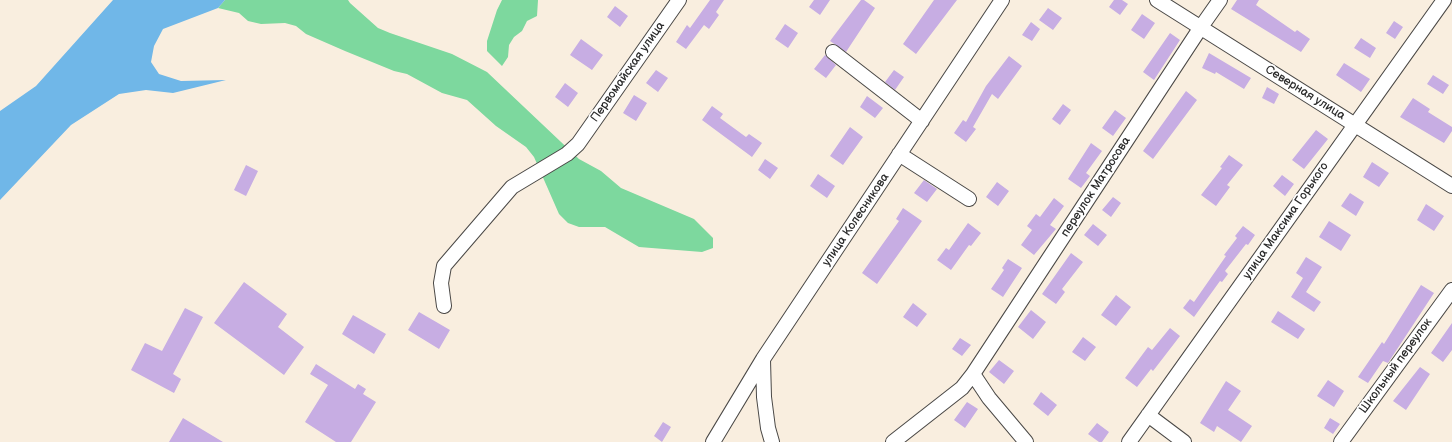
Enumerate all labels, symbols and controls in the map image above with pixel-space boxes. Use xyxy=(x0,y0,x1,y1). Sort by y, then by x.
street label: Первомайская улица xyxy=(588,19,668,125)
street label: Северная улица xyxy=(1262,63,1348,123)
street label: переулок Матросова xyxy=(1058,134,1134,240)
street label: улица Максима Горького xyxy=(1240,160,1332,282)
street label: улица Колесникова xyxy=(820,171,892,269)
street label: Школьный переулок xyxy=(1357,316,1435,416)

